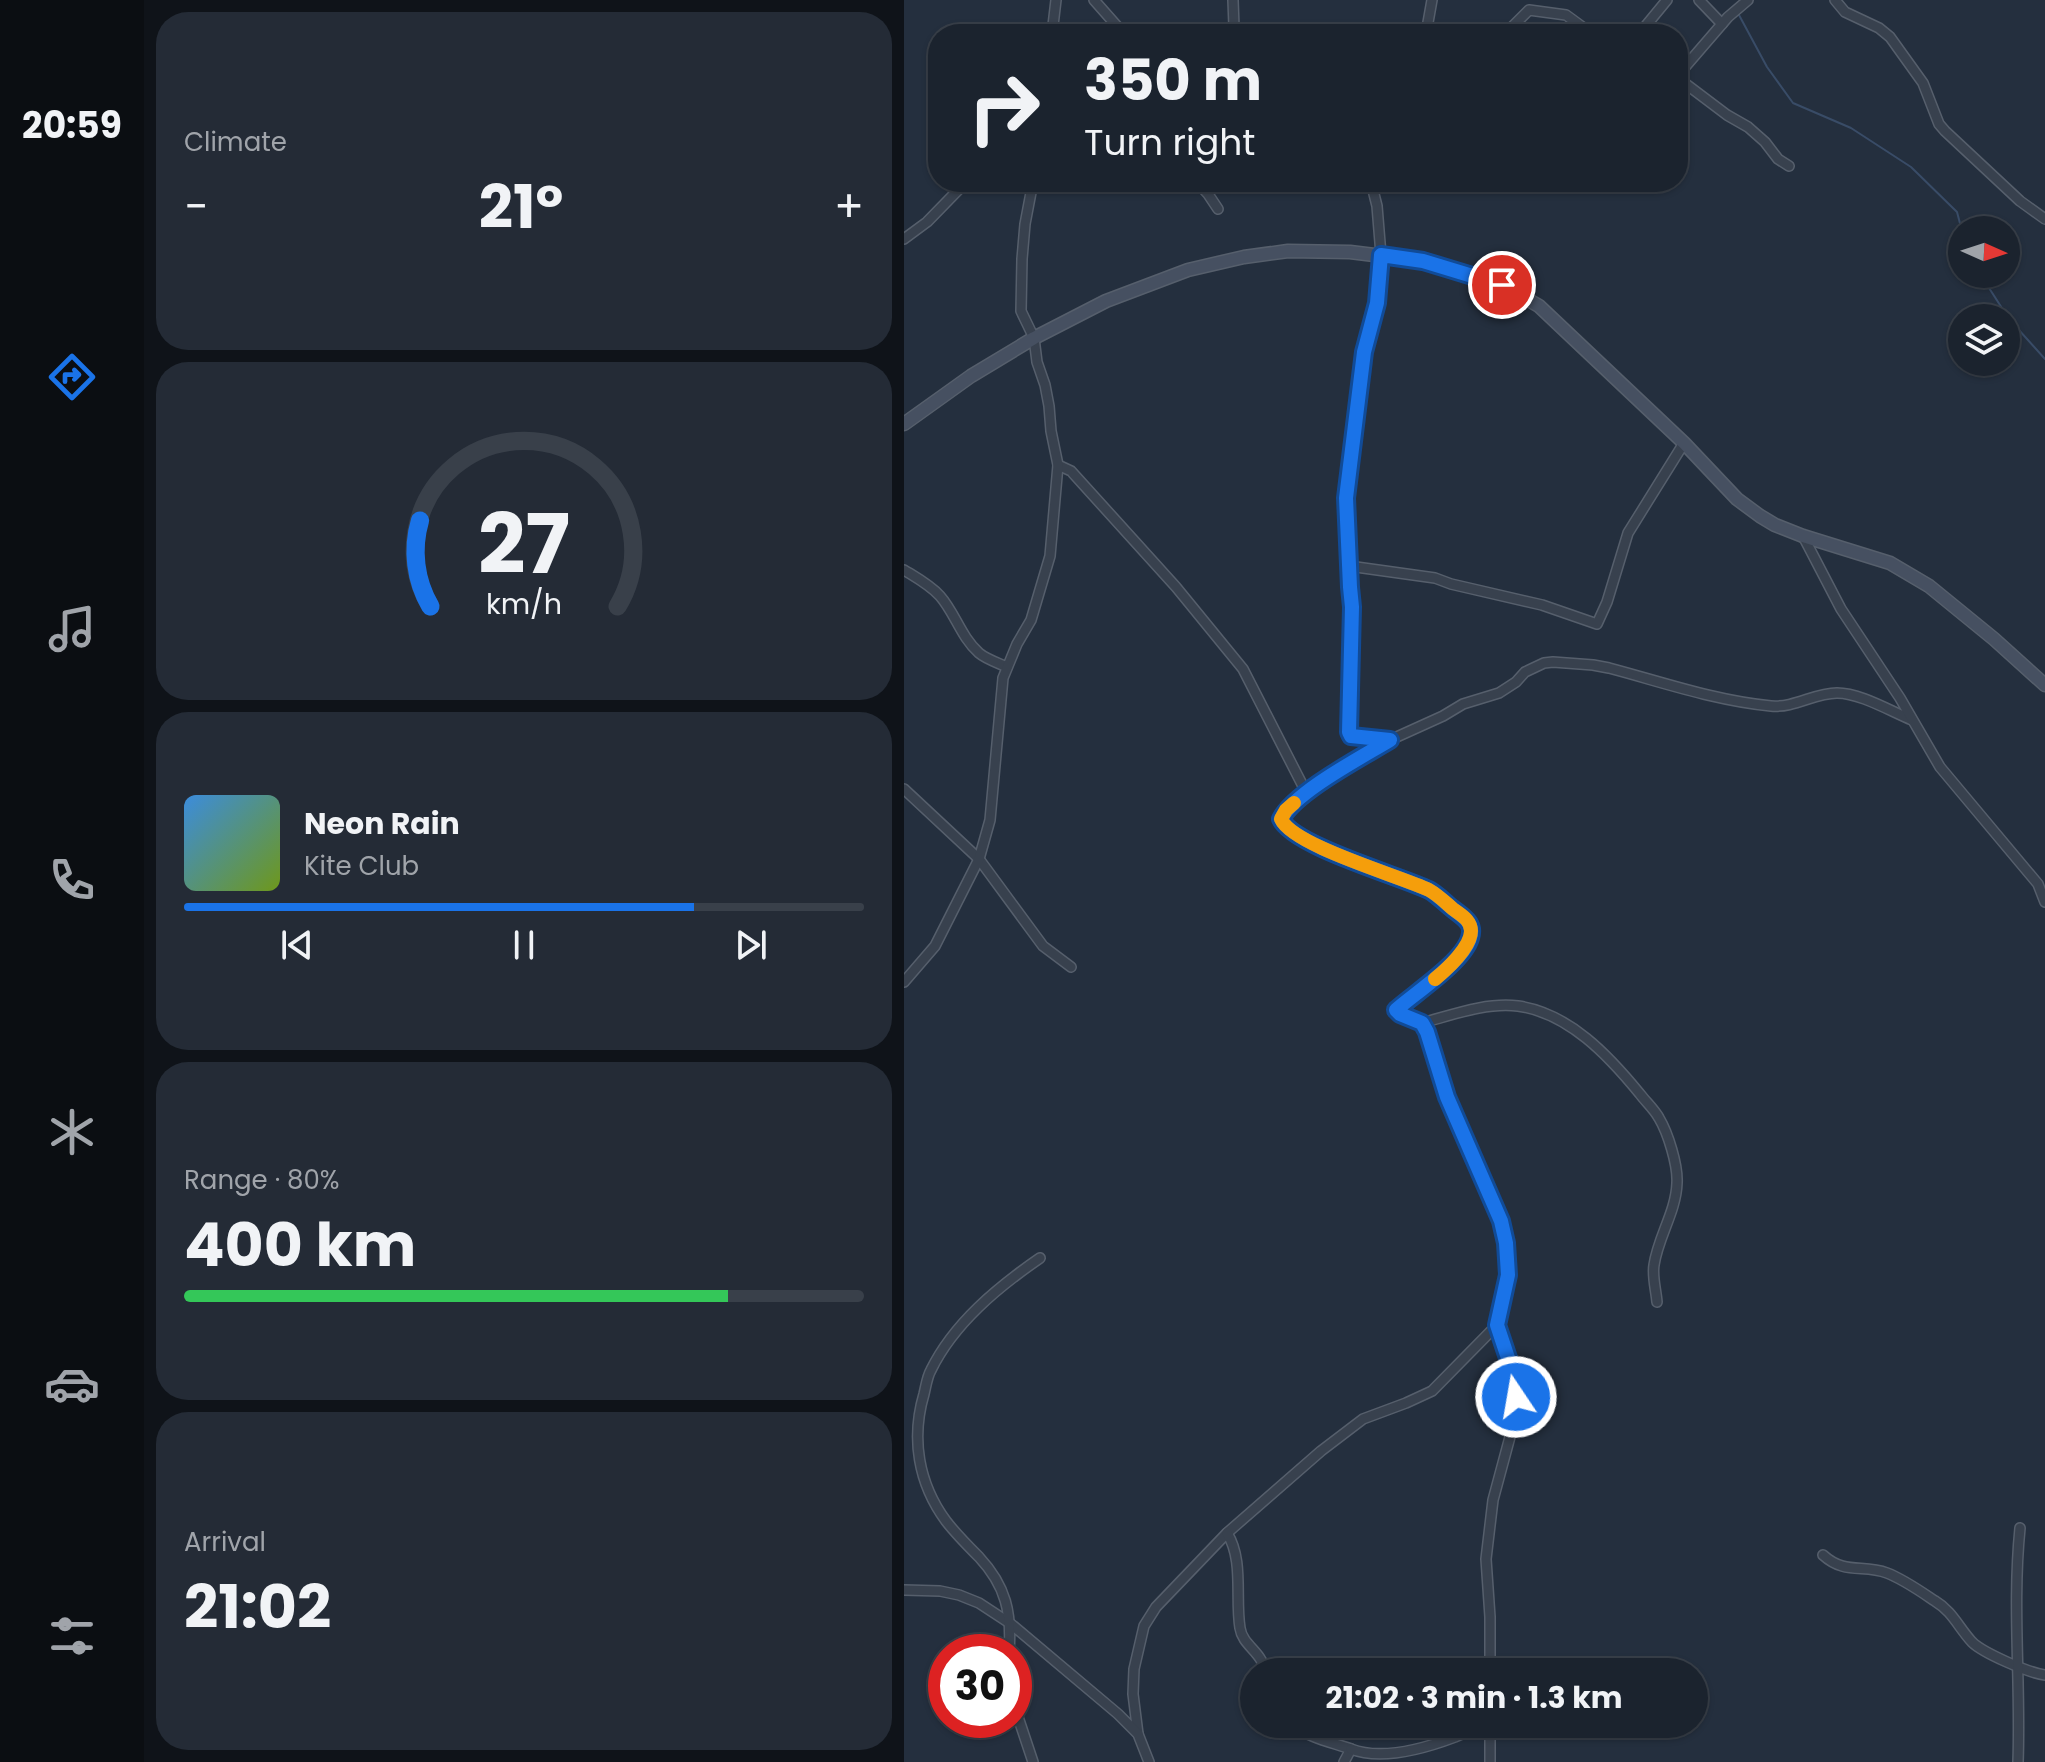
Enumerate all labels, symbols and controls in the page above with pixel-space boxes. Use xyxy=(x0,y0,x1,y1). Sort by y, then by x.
text: 350 m xyxy=(1084,41,1262,120)
icon: right xyxy=(952,56,1056,160)
text: 20:59 xyxy=(22,100,122,151)
text: Turn right xyxy=(1084,117,1255,168)
text: Climate xyxy=(184,124,287,160)
text: 21° xyxy=(479,165,563,249)
text: − xyxy=(184,176,208,237)
text: + xyxy=(834,176,864,237)
north arrow xyxy=(1948,216,2020,288)
map controls xyxy=(1948,216,2020,376)
pin xyxy=(1468,251,1536,319)
icon: arrive xyxy=(1480,263,1524,307)
button: layers xyxy=(1948,304,2020,376)
icon: directions xyxy=(44,349,100,405)
text: 27 xyxy=(478,486,570,602)
text: km/h xyxy=(486,584,562,624)
icon: music xyxy=(44,601,100,657)
text: Neon Rain xyxy=(304,802,460,845)
text: Kite Club xyxy=(304,848,419,884)
icon: phone xyxy=(44,852,100,908)
icon: previous xyxy=(275,923,319,967)
icon: pause xyxy=(502,923,546,967)
icon: next xyxy=(729,923,773,967)
icon: climate xyxy=(44,1104,100,1160)
text: Range · 80% xyxy=(184,1162,340,1198)
text: 400 km xyxy=(184,1203,416,1287)
position arrow xyxy=(1474,1355,1558,1439)
icon: car xyxy=(44,1356,100,1412)
text: Arrival xyxy=(184,1524,266,1560)
text: 21:02 xyxy=(184,1565,331,1649)
icon: filters xyxy=(44,1608,100,1664)
speed limit sign: 30 xyxy=(928,1634,1032,1738)
text: 21:02 · 3 min · 1.3 km xyxy=(1326,1676,1622,1719)

